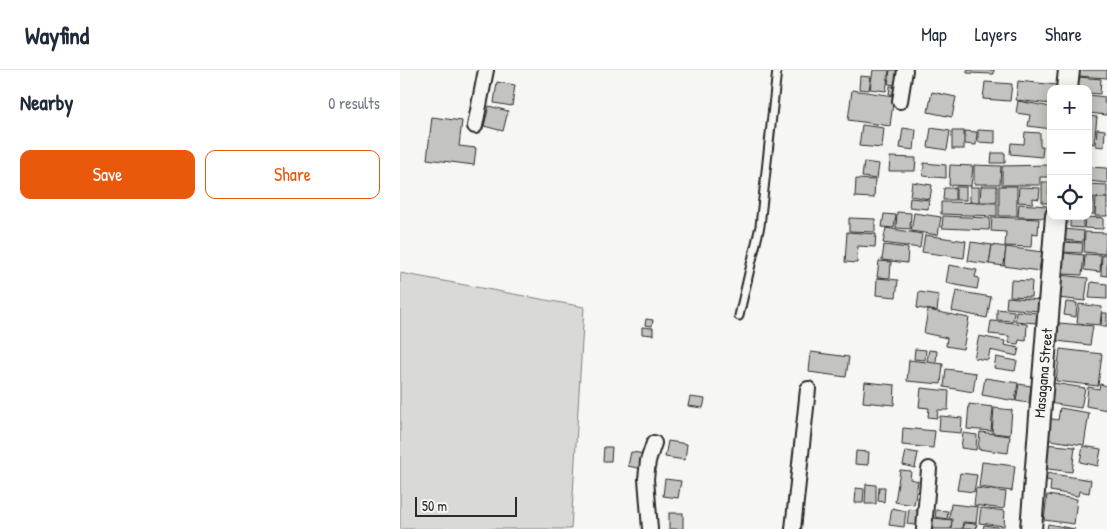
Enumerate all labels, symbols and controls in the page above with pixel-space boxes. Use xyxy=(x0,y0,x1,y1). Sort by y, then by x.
text: Wayfind xyxy=(25,19,89,51)
text: Map xyxy=(921,22,947,47)
text: Layers xyxy=(975,22,1017,47)
text: Share xyxy=(1045,22,1082,47)
map controls xyxy=(1047,85,1092,220)
button: + xyxy=(1047,85,1092,130)
text: Nearby xyxy=(20,88,73,117)
text: 0 results xyxy=(328,92,380,114)
button: − xyxy=(1047,130,1092,175)
button: Save xyxy=(20,150,195,199)
button: Share xyxy=(205,150,380,199)
button: locate xyxy=(1047,175,1092,220)
street label: Masagana Street xyxy=(1029,326,1057,419)
scale bar xyxy=(415,494,518,517)
text: 50 m xyxy=(422,496,447,515)

